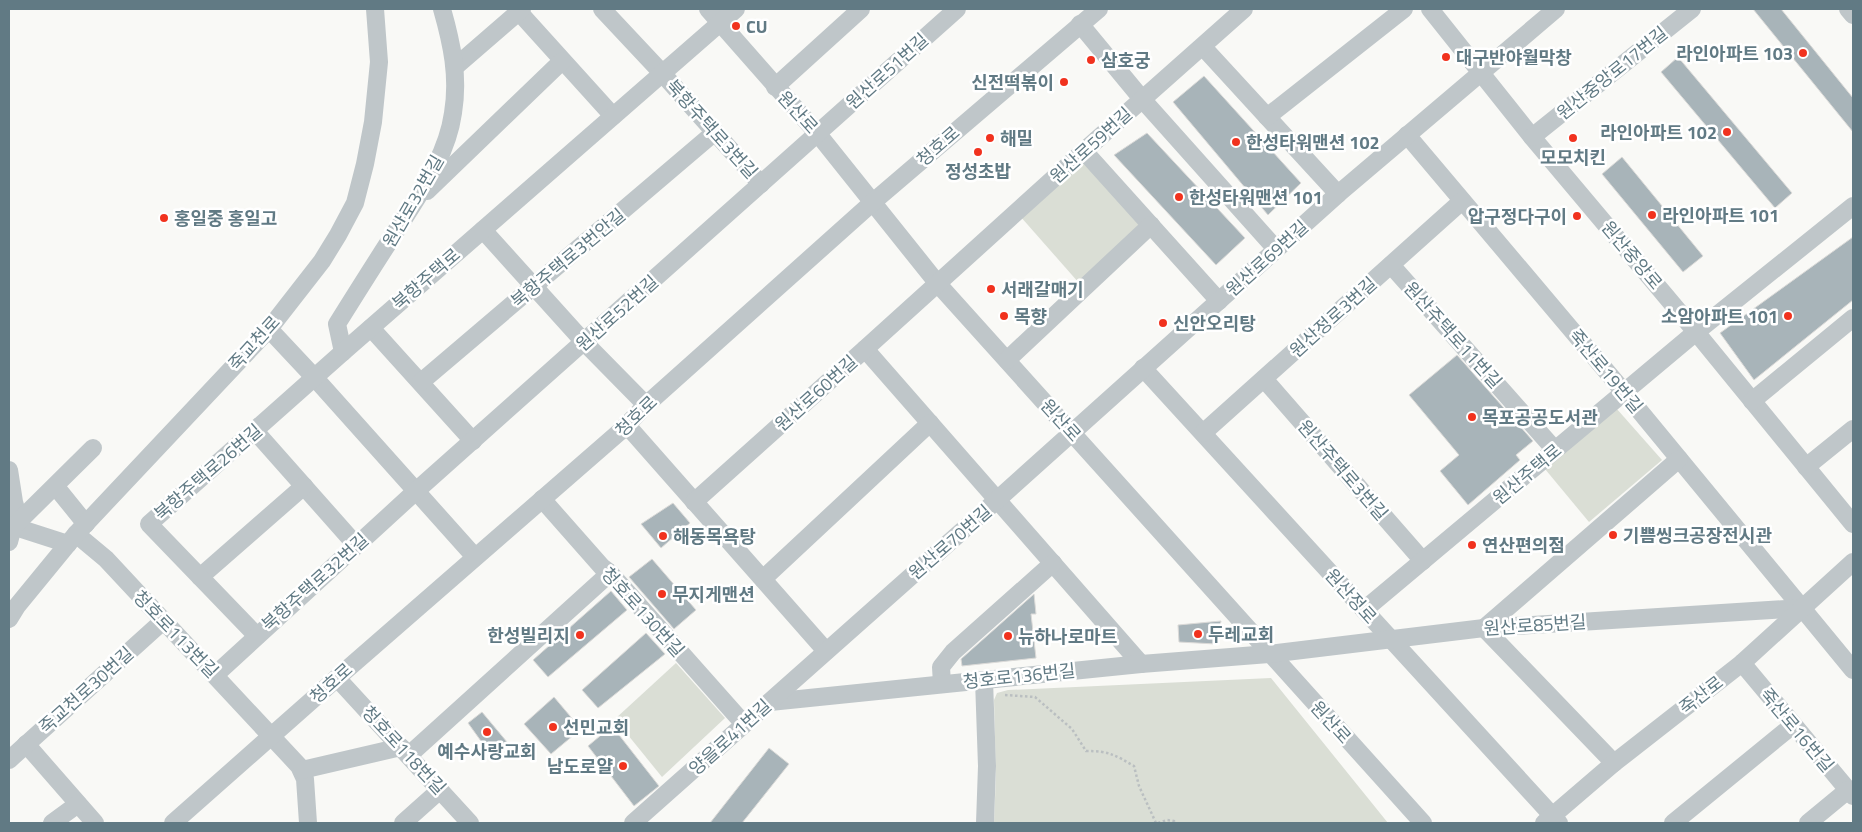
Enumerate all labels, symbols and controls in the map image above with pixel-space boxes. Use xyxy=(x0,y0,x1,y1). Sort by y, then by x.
place label: CU xyxy=(746,13,768,40)
marker: CU xyxy=(730,20,742,32)
street label: 원산중앙로17번길 xyxy=(1551,20,1673,126)
street label: 원산로51번길 xyxy=(840,27,934,115)
place label: 라인아파트 103 xyxy=(1676,40,1793,67)
place label: 대구반야월막창 xyxy=(1456,44,1572,71)
place label: 삼호궁 xyxy=(1101,47,1151,74)
marker: 라인아파트 103 xyxy=(1797,47,1809,59)
marker: 대구반야월막창 xyxy=(1440,51,1452,63)
marker: 삼호궁 xyxy=(1085,54,1097,66)
place label: 신전떡볶이 xyxy=(971,69,1054,96)
street label: 북항주택로3번길 xyxy=(660,73,764,185)
marker: 신전떡볶이 xyxy=(1058,76,1070,88)
street label: 원산로 xyxy=(771,85,825,139)
street label: 원산로59번길 xyxy=(1044,101,1138,189)
place label: 라인아파트 102 xyxy=(1600,119,1717,146)
street label: 청호로 xyxy=(910,120,966,172)
place label: 해밀 xyxy=(1000,125,1033,152)
marker: 라인아파트 102 xyxy=(1721,126,1733,138)
place label: 한성타워맨션 102 xyxy=(1246,129,1380,156)
marker: 해밀 xyxy=(984,132,996,144)
marker: 모모치킨 xyxy=(1567,132,1579,144)
marker: 한성타워맨션 102 xyxy=(1230,136,1242,148)
place label: 모모치킨 xyxy=(1540,144,1606,171)
marker: 정성초밥 xyxy=(972,146,984,158)
street label: 원산로32번길 xyxy=(376,150,450,252)
place label: 정성초밥 xyxy=(945,158,1012,185)
place label: 한성타워맨션 101 xyxy=(1189,184,1323,211)
marker: 한성타워맨션 101 xyxy=(1173,191,1185,203)
street label: 북항주택로3번안길 xyxy=(505,202,631,314)
place label: 라인아파트 101 xyxy=(1662,202,1779,229)
place label: 압구정다구이 xyxy=(1468,203,1567,230)
place label: 홍일중 홍일고 xyxy=(174,205,277,232)
marker: 라인아파트 101 xyxy=(1646,209,1658,221)
marker: 압구정다구이 xyxy=(1571,210,1583,222)
marker: 홍일중 홍일고 xyxy=(158,212,170,224)
street label: 원산로69번길 xyxy=(1220,214,1314,302)
street label: 원산중앙로 xyxy=(1595,215,1669,295)
street label: 북항주택로 xyxy=(386,242,466,316)
street label: 원산로52번길 xyxy=(570,269,664,357)
street label: 원산정로3번길 xyxy=(1283,270,1383,364)
street label: 원산주택로11번길 xyxy=(1397,275,1509,395)
place label: 서래갈매기 xyxy=(1001,276,1084,303)
marker: 서래갈매기 xyxy=(985,283,997,295)
place label: 목향 xyxy=(1014,303,1047,330)
place label: 소암아파트 101 xyxy=(1661,303,1778,330)
street label: 죽교천로 xyxy=(222,309,286,377)
marker: 목향 xyxy=(998,310,1010,322)
place label: 신안오리탕 xyxy=(1173,310,1256,337)
marker: 소암아파트 101 xyxy=(1782,310,1794,322)
marker: 신안오리탕 xyxy=(1157,317,1169,329)
street label: 죽산로19번길 xyxy=(1563,323,1649,419)
street label: 원산로60번길 xyxy=(769,349,863,437)
street label: 청호로 xyxy=(609,389,663,443)
street label: 원산로 xyxy=(1034,393,1088,447)
place label: 목포공공도서관 xyxy=(1482,404,1598,431)
marker: 목포공공도서관 xyxy=(1466,411,1478,423)
street label: 원산주택로3번길 xyxy=(1291,414,1395,526)
street label: 북항주택로26번길 xyxy=(148,417,268,527)
street label: 원산주택로 xyxy=(1487,437,1567,511)
street label: 원산로70번길 xyxy=(902,498,998,586)
place label: 기쁨씽크공장전시관 xyxy=(1623,522,1772,549)
place label: 해동목욕탕 xyxy=(673,523,756,550)
street label: 북항주택로32번길 xyxy=(255,526,375,638)
marker: 기쁨씽크공장전시관 xyxy=(1607,529,1619,541)
marker: 해동목욕탕 xyxy=(657,530,669,542)
place label: 연산편의점 xyxy=(1482,532,1565,559)
marker: 연산편의점 xyxy=(1466,539,1478,551)
street label: 청호로130번길 xyxy=(595,561,691,663)
street label: 원산정로 xyxy=(1319,562,1383,630)
place label: 무지게맨션 xyxy=(672,581,755,608)
street label: 청호로113번길 xyxy=(127,584,225,684)
marker: 무지게맨션 xyxy=(656,588,668,600)
street label: 원산로85번길 xyxy=(1483,608,1587,642)
place label: 두레교회 xyxy=(1208,621,1274,648)
place label: 한성빌리지 xyxy=(487,622,570,649)
place label: 뉴하나로마트 xyxy=(1018,623,1117,650)
marker: 두레교회 xyxy=(1192,628,1204,640)
marker: 한성빌리지 xyxy=(574,629,586,641)
marker: 뉴하나로마트 xyxy=(1002,630,1014,642)
street label: 죽교천로30번길 xyxy=(33,640,139,740)
street label: 청호로 xyxy=(304,656,358,710)
street label: 청호로136번길 xyxy=(961,657,1077,695)
street label: 죽산로 xyxy=(1673,669,1729,721)
street label: 죽산로16번길 xyxy=(1754,682,1840,778)
street label: 양을로41번길 xyxy=(683,693,777,781)
street label: 원산로 xyxy=(1304,695,1358,749)
street label: 청호로118번길 xyxy=(356,699,452,801)
place label: 선민교회 xyxy=(563,714,629,741)
marker: 선민교회 xyxy=(547,721,559,733)
marker: 예수사랑교회 xyxy=(481,726,493,738)
place label: 예수사랑교회 xyxy=(437,738,537,765)
place label: 남도로얄 xyxy=(547,753,613,780)
marker: 남도로얄 xyxy=(617,760,629,772)

